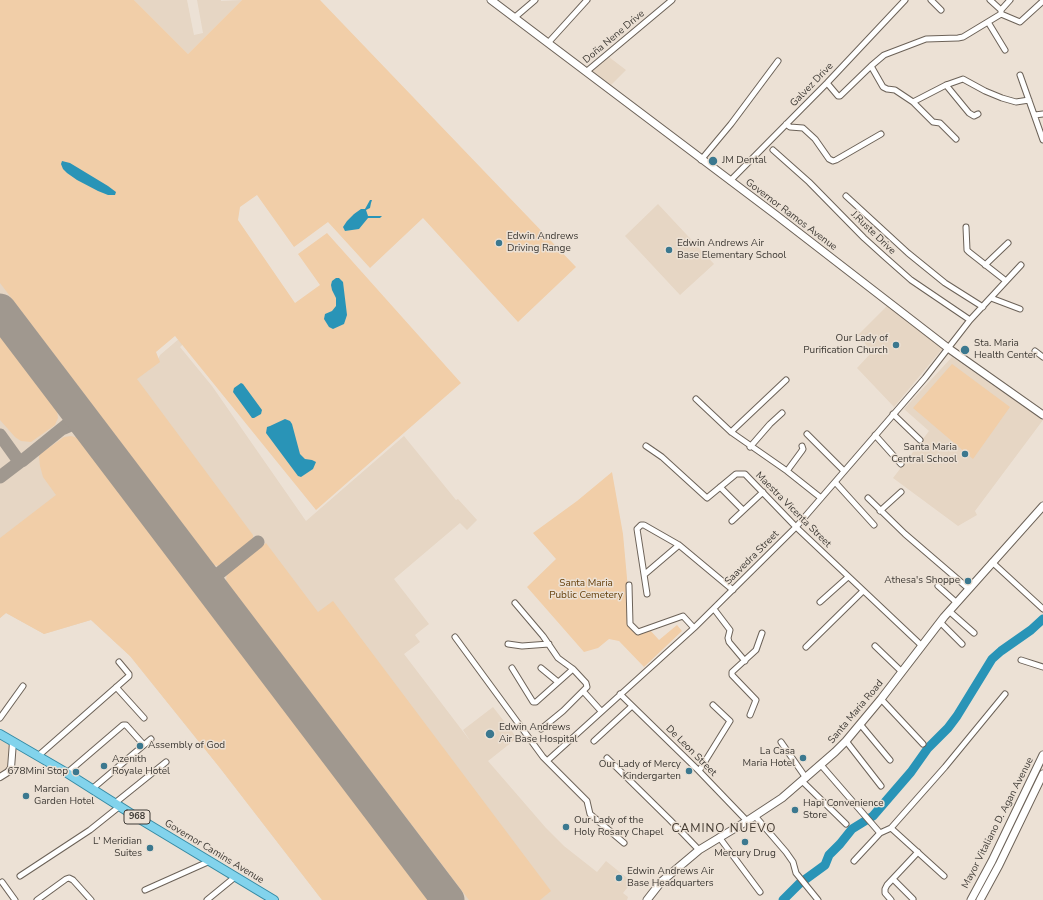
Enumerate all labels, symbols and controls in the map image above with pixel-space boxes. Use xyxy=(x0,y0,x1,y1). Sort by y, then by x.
street label: Doña Nene Drive xyxy=(581,8,647,66)
street label: Galvez Drive xyxy=(788,60,836,110)
marker: JM Dental xyxy=(707,155,719,167)
place label: JM Dental xyxy=(722,155,767,167)
street label: Governor Ramos Avenue xyxy=(743,177,839,253)
street label: J.Ruste Drive xyxy=(848,209,898,257)
place label: Edwin Andrews Driving Range xyxy=(507,231,578,254)
marker: Edwin Andrews Driving Range xyxy=(494,238,504,248)
place label: Edwin Andrews Air Base Elementary School xyxy=(677,238,786,262)
marker: Edwin Andrews Air Base Elementary School xyxy=(664,245,674,255)
place label: Our Lady of Purification Church xyxy=(803,333,888,356)
place label: Sta. Maria Health Center xyxy=(974,338,1037,362)
marker: Our Lady of Purification Church xyxy=(891,340,901,350)
marker: Sta. Maria Health Center xyxy=(959,344,971,356)
place label: Santa Maria Central School xyxy=(891,442,957,466)
marker: Santa Maria Central School xyxy=(960,449,970,459)
street label: Maestra Vicenta Street xyxy=(753,470,833,550)
street label: Saavedra Street xyxy=(722,528,782,588)
place label: Athesa's Shoppe xyxy=(884,575,960,587)
marker: Athesa's Shoppe xyxy=(963,576,973,586)
park label: Santa Maria Public Cemetery xyxy=(549,578,623,602)
street label: Santa Maria Road xyxy=(826,678,886,746)
place label: Edwin Andrews Air Base Hospital xyxy=(499,722,577,746)
street label: De Leon Street xyxy=(663,723,719,779)
marker: Edwin Andrews Air Base Hospital xyxy=(484,728,496,740)
place label: Assembly of God xyxy=(148,740,225,752)
marker: Assembly of God xyxy=(135,741,145,751)
place label: La Casa Maria Hotel xyxy=(743,746,795,770)
marker: La Casa Maria Hotel xyxy=(798,753,808,763)
place label: Azenith Royale Hotel xyxy=(112,754,170,778)
street label: Mayor Vitaliano D. Agan Avenue xyxy=(960,755,1036,891)
place label: Our Lady of Mercy Kindergarten xyxy=(599,759,681,782)
marker: Azenith Royale Hotel xyxy=(99,761,109,771)
place label: 678Mini Stop xyxy=(8,766,68,778)
marker: Our Lady of Mercy Kindergarten xyxy=(684,766,694,776)
marker: 678Mini Stop xyxy=(71,767,81,777)
place label: Marcian Garden Hotel xyxy=(34,784,94,808)
marker: Marcian Garden Hotel xyxy=(21,791,31,801)
place label: Hapi Convenience Store xyxy=(803,798,883,822)
marker: Hapi Convenience Store xyxy=(790,805,800,815)
road number: 968 xyxy=(124,810,150,824)
place label: Our Lady of the Holy Rosary Chapel xyxy=(574,815,663,838)
street label: Governor Camins Avenue xyxy=(162,818,266,886)
marker: Our Lady of the Holy Rosary Chapel xyxy=(561,822,571,832)
district label: CAMINO NUEVO xyxy=(672,822,776,836)
place label: L' Meridian Suites xyxy=(93,836,142,860)
marker: Mercury Drug xyxy=(740,837,750,847)
marker: L' Meridian Suites xyxy=(145,843,155,853)
place label: Mercury Drug xyxy=(714,848,776,860)
place label: Edwin Andrews Air Base Headquarters xyxy=(627,866,714,890)
marker: Edwin Andrews Air Base Headquarters xyxy=(614,873,624,883)

